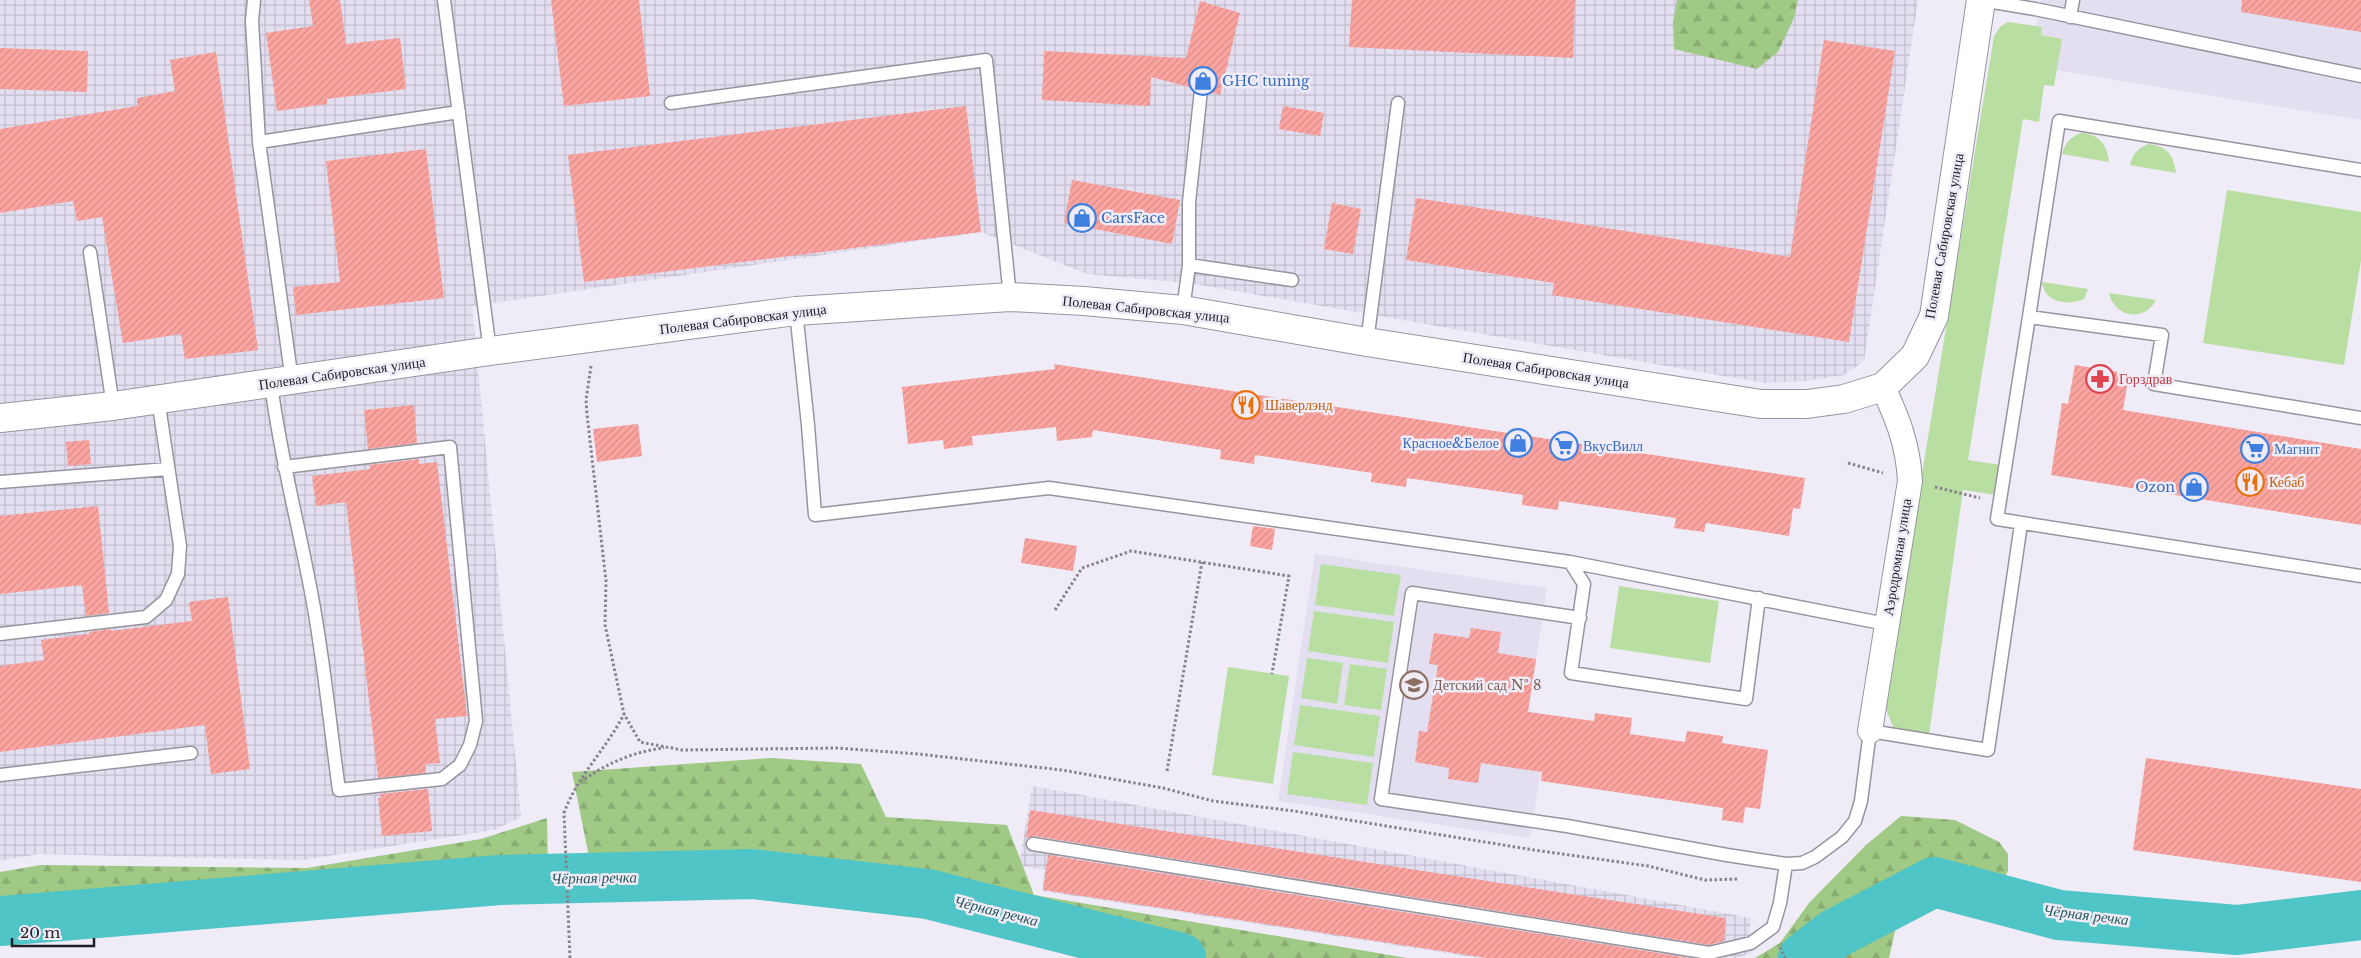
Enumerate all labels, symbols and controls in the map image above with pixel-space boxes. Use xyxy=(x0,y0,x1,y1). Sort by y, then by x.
shop icon: GHC tuning xyxy=(1188,66,1218,96)
place label: GHC tuning xyxy=(1222,72,1310,90)
street label: Полевая Сабировская улица xyxy=(1921,151,1968,320)
shop icon: CarsFace xyxy=(1067,203,1097,233)
place label: CarsFace xyxy=(1101,209,1165,227)
street label: Полевая Сабировская улица xyxy=(1062,291,1231,327)
street label: Полевая Сабировская улица xyxy=(659,300,828,338)
street label: Полевая Сабировская улица xyxy=(1462,348,1631,392)
street label: Полевая Сабировская улица xyxy=(258,352,427,394)
pharmacy icon: Горздрав xyxy=(2085,364,2115,394)
place label: Горздрав xyxy=(2119,370,2173,388)
restaurant icon: Шаверлэнд xyxy=(1231,390,1261,420)
place label: Шаверлэнд xyxy=(1265,396,1333,414)
shop icon: Красное&Белое xyxy=(1503,428,1533,458)
supermarket icon: ВкусВилл xyxy=(1549,431,1579,461)
place label: Красное&Белое xyxy=(1402,434,1499,452)
supermarket icon: Магнит xyxy=(2240,434,2270,464)
place label: ВкусВилл xyxy=(1583,437,1643,455)
place label: Магнит xyxy=(2274,440,2320,458)
restaurant icon: Кебаб xyxy=(2235,467,2265,497)
shop icon: Ozon xyxy=(2179,472,2209,502)
place label: Кебаб xyxy=(2269,473,2304,491)
place label: Ozon xyxy=(2135,478,2175,496)
street label: Аэродромная улица xyxy=(1879,496,1915,617)
school or university icon: Детский сад № 8 xyxy=(1399,670,1429,700)
place label: Детский сад № 8 xyxy=(1433,676,1541,694)
water label: Чёрная речка xyxy=(551,867,637,888)
water label: Чёрная речка xyxy=(952,891,1040,930)
water label: Чёрная речка xyxy=(2042,900,2130,929)
scale bar xyxy=(12,916,95,948)
text: 20 m xyxy=(20,923,60,942)

